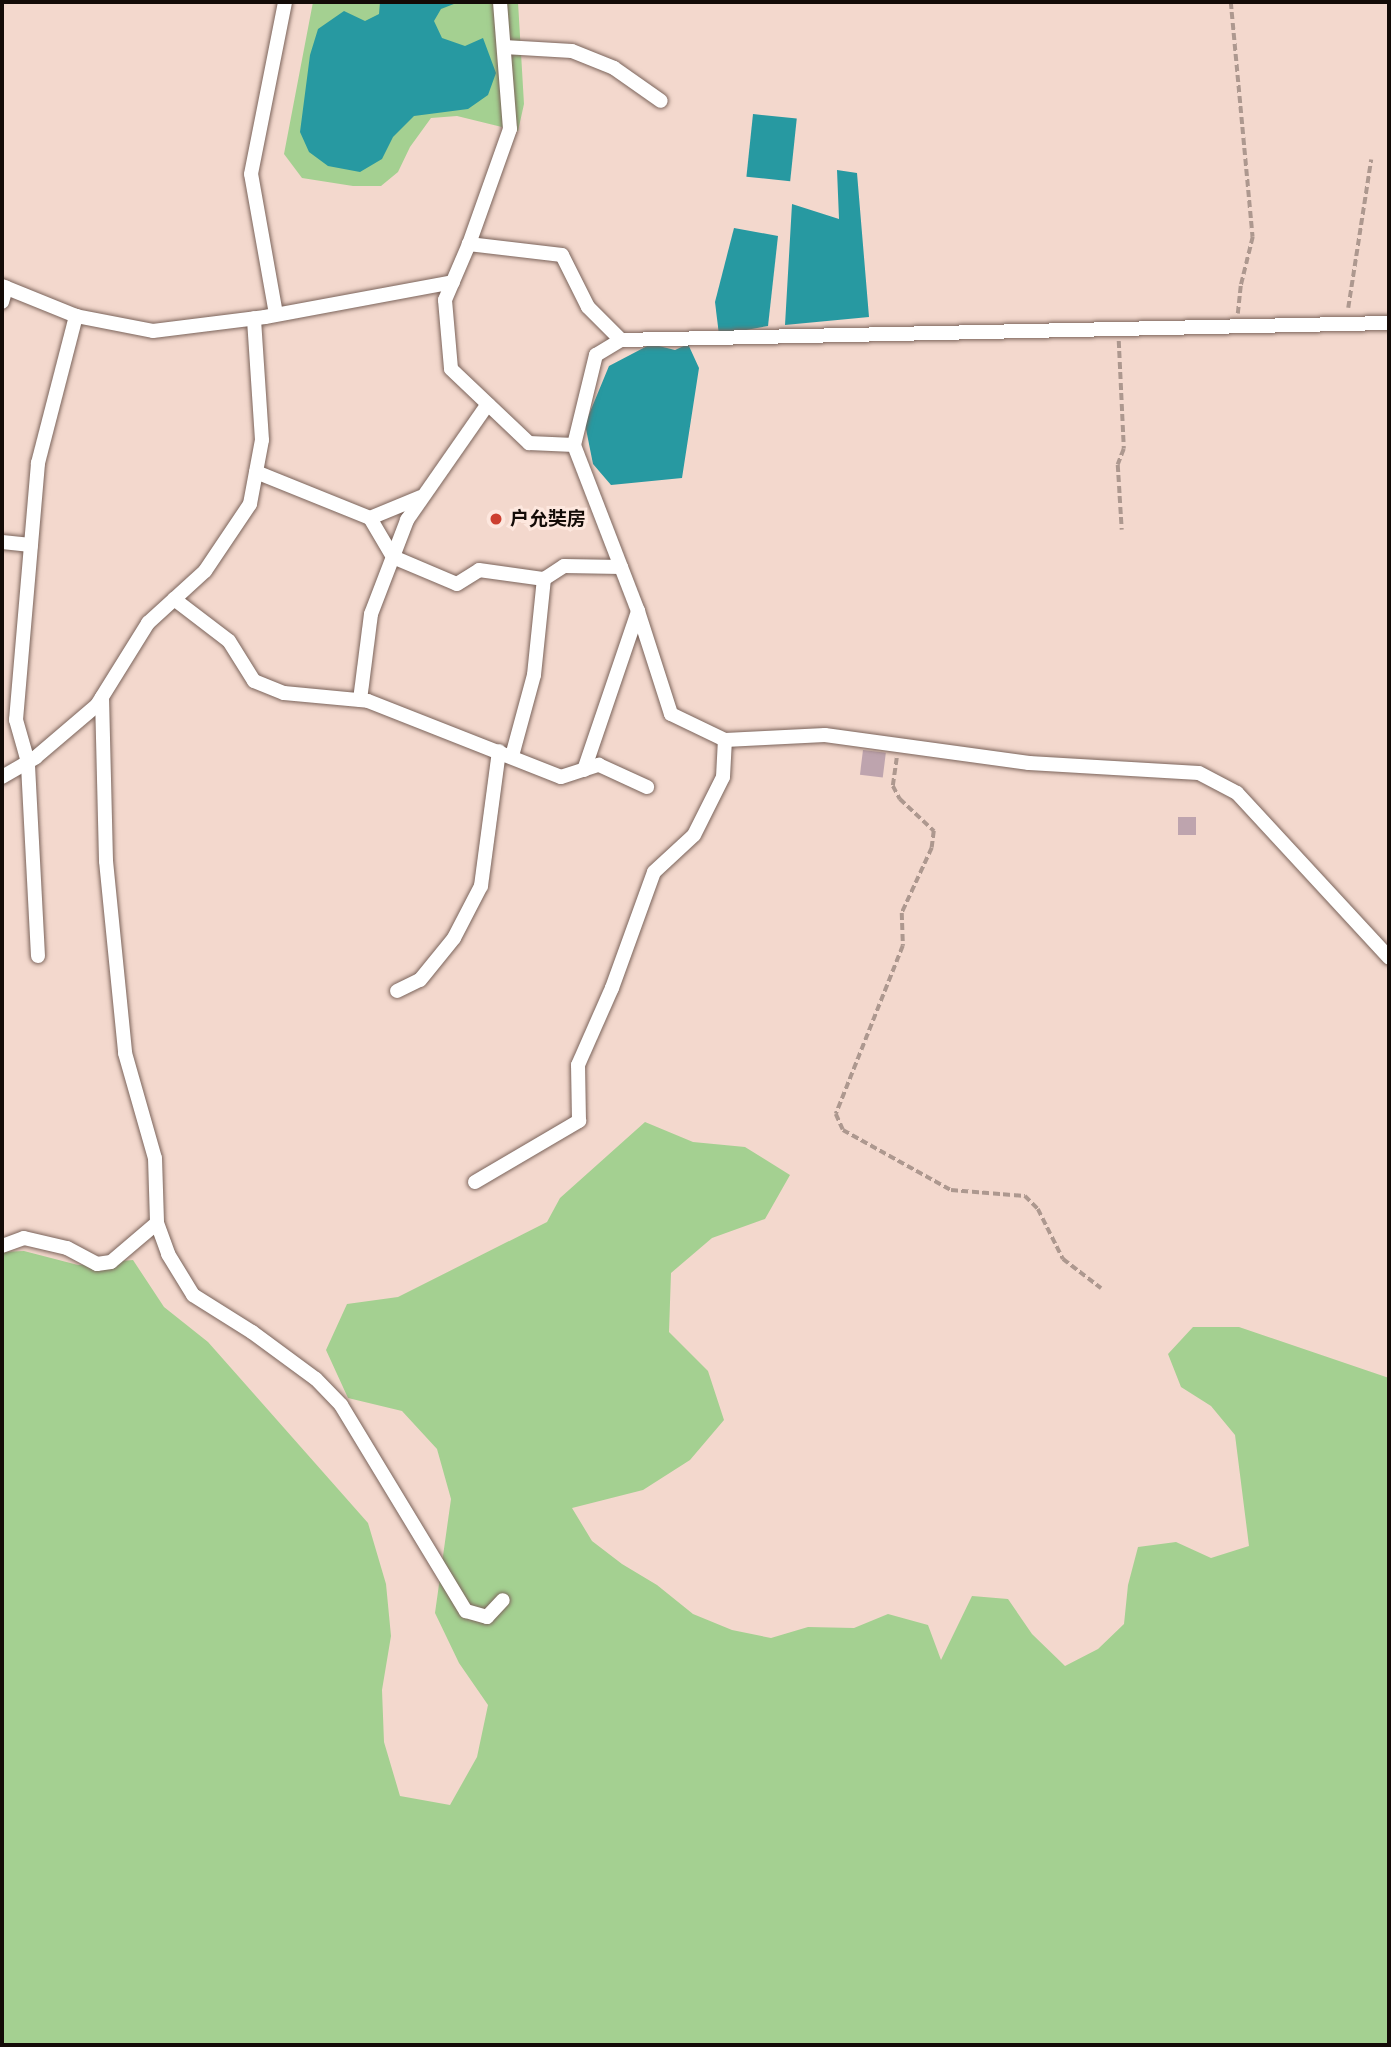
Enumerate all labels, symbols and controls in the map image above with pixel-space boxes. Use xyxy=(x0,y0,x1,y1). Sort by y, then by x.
place label: 户允奘房 xyxy=(510,508,586,530)
marker: 户允奘房 xyxy=(488,511,504,527)

